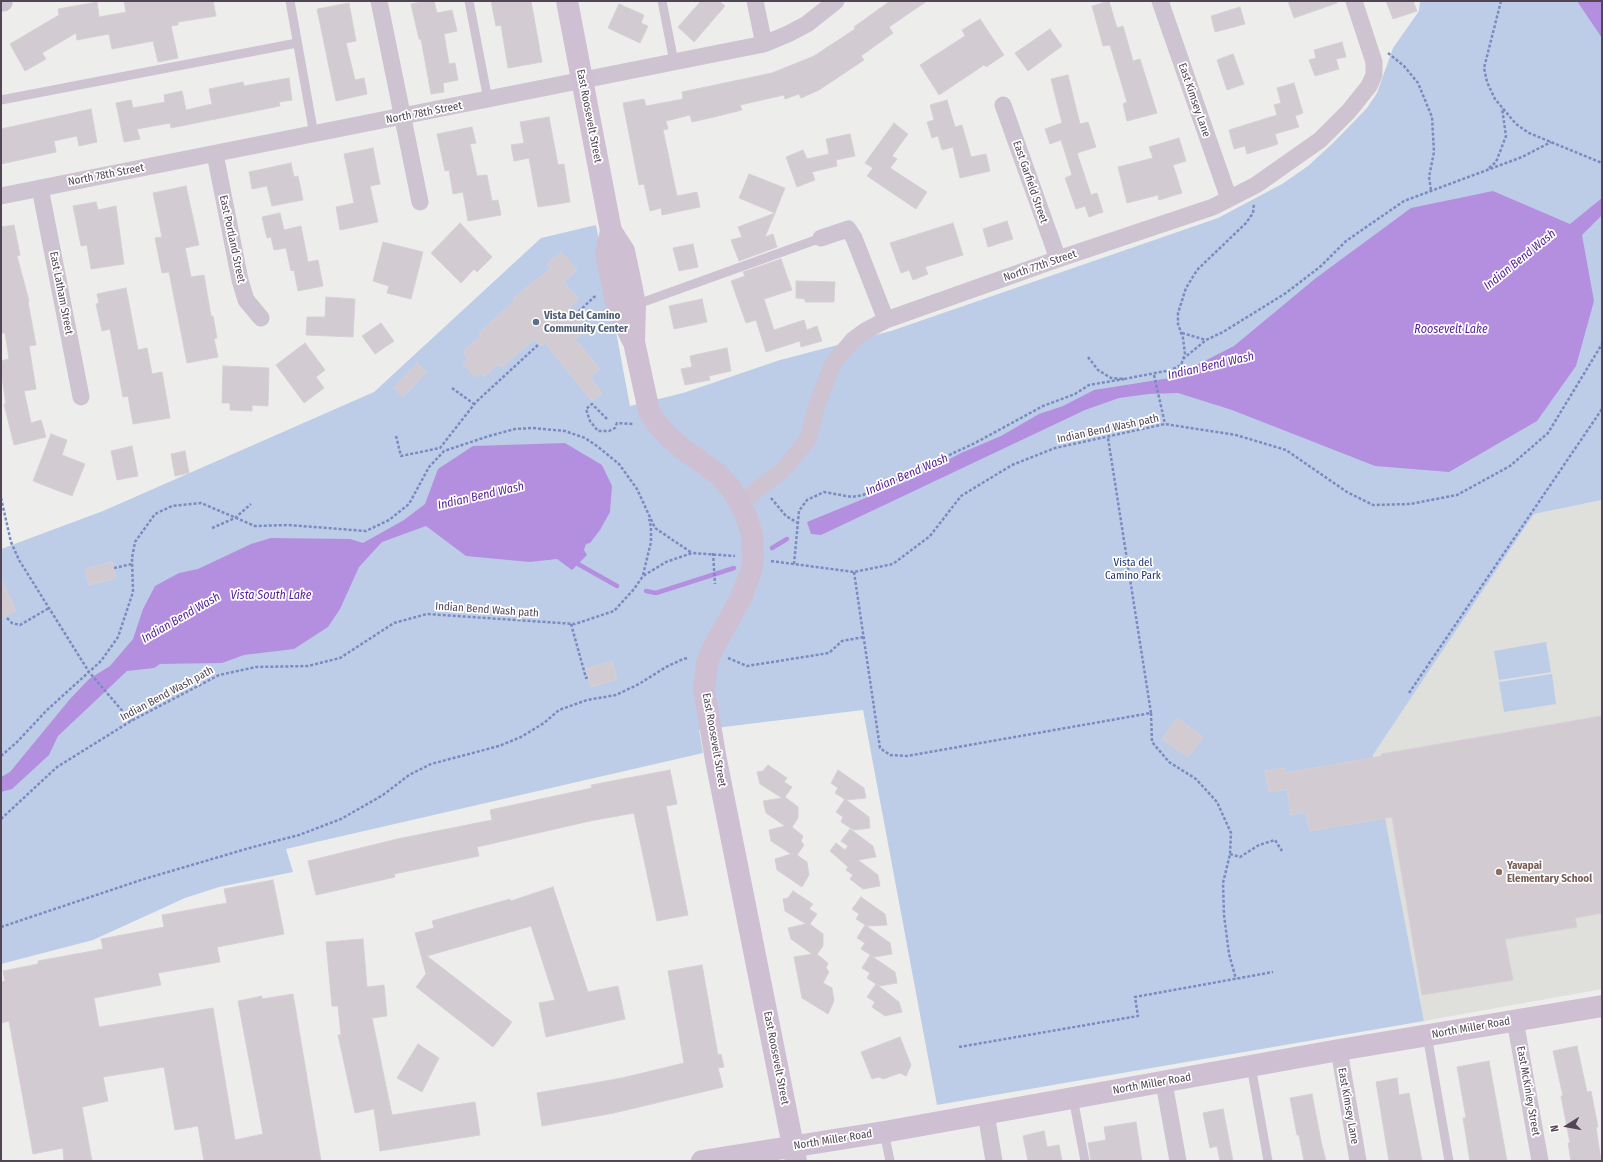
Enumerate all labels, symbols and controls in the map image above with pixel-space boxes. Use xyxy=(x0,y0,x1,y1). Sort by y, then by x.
street label: East Kimsey Lane xyxy=(1175,61,1213,139)
street label: East Roosevelt Street xyxy=(573,68,605,164)
street label: North 78th Street xyxy=(385,99,463,127)
street label: East Garfield Street xyxy=(1010,139,1050,225)
street label: North 78th Street xyxy=(67,161,145,189)
street label: East Portland Street xyxy=(216,194,248,284)
water label: Indian Bend Wash xyxy=(1481,227,1559,293)
street label: North 77th Street xyxy=(1002,247,1078,285)
street label: East Latham Street xyxy=(46,250,76,336)
place label: Vista Del Camino Community Center xyxy=(544,309,628,335)
marker: Vista Del Camino Community Center xyxy=(531,317,541,327)
water label: Roosevelt Lake xyxy=(1414,323,1488,337)
water label: Indian Bend Wash xyxy=(1166,349,1256,383)
street label: Indian Bend Wash path xyxy=(1056,412,1160,446)
water label: Indian Bend Wash xyxy=(864,451,950,499)
water label: Indian Bend Wash xyxy=(436,479,526,513)
park label: Vista del Camino Park xyxy=(1105,556,1161,582)
water label: Vista South Lake xyxy=(231,589,311,603)
water label: Indian Bend Wash xyxy=(139,590,223,646)
street label: Indian Bend Wash path xyxy=(435,600,539,620)
street label: Indian Bend Wash path xyxy=(118,664,216,724)
street label: East Roosevelt Street xyxy=(699,692,729,788)
place label: Yavapai Elementary School xyxy=(1507,859,1592,885)
marker: Yavapai Elementary School xyxy=(1494,867,1504,877)
street label: East Roosevelt Street xyxy=(760,1010,792,1106)
street label: North Miller Road xyxy=(1431,1015,1511,1041)
street label: East McKinley Street xyxy=(1514,1045,1542,1137)
street label: East Kimsey Lane xyxy=(1335,1067,1361,1145)
street label: North Miller Road xyxy=(1112,1071,1192,1097)
north arrow xyxy=(1547,1106,1587,1146)
text: N xyxy=(1548,1124,1562,1133)
street label: North Miller Road xyxy=(793,1127,873,1153)

